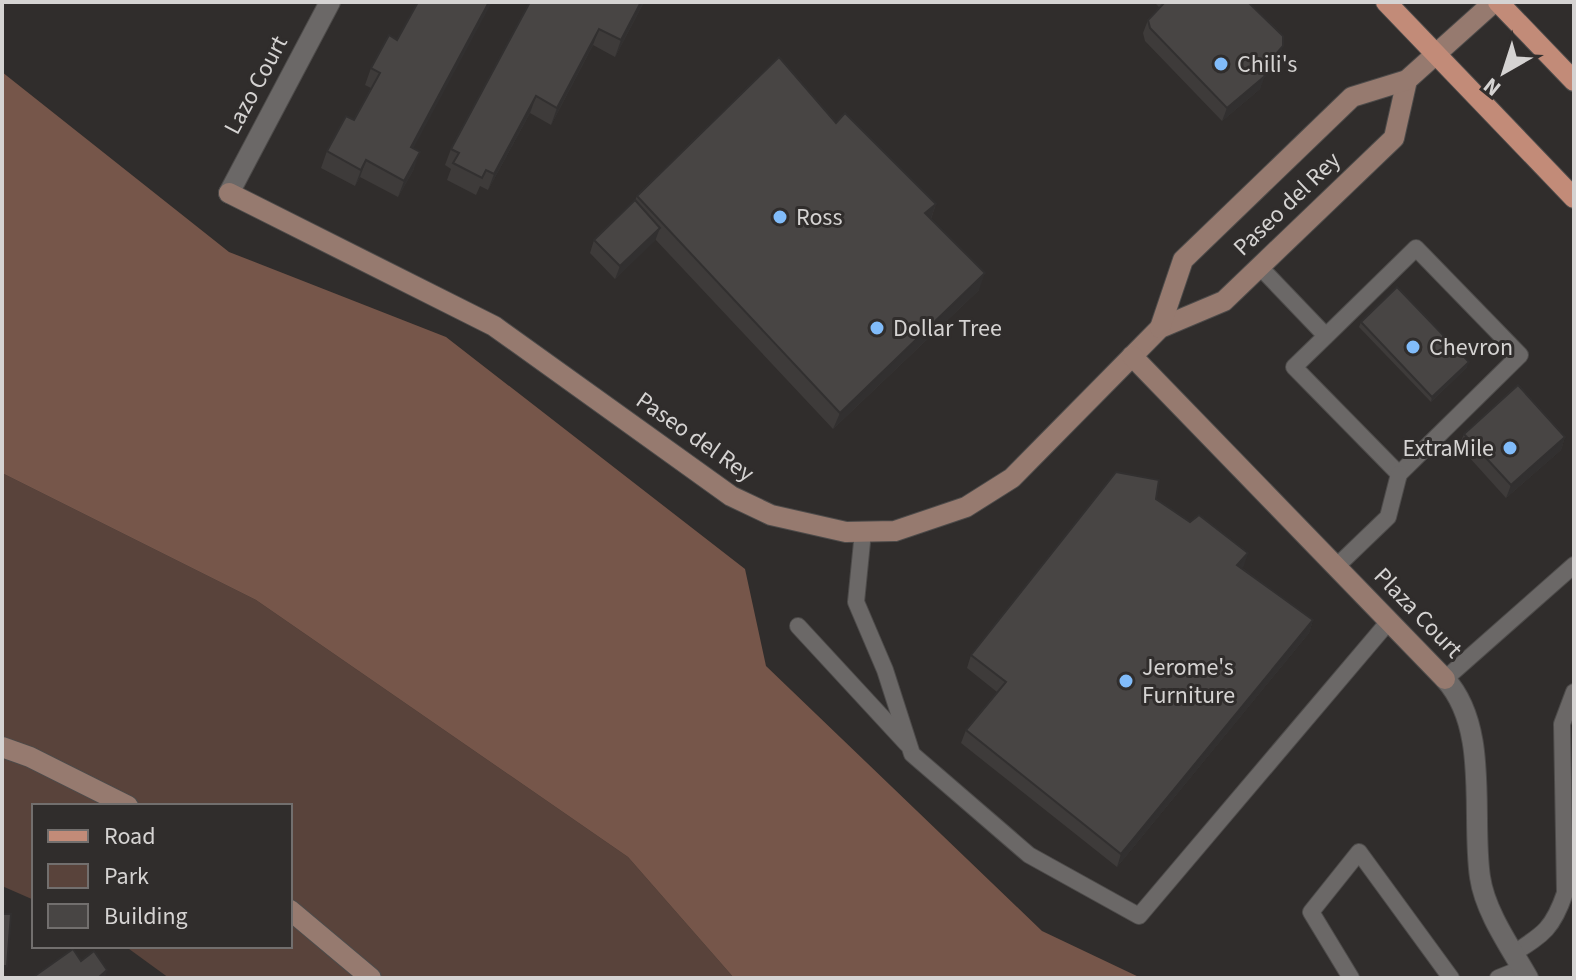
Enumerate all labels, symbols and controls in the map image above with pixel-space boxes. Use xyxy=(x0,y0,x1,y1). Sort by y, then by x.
street label: Lazo Court xyxy=(215,29,297,141)
north arrow xyxy=(1464,32,1544,112)
place label: Chili's xyxy=(1237,47,1297,82)
marker: Chili's xyxy=(1212,55,1230,73)
text: N xyxy=(1476,70,1508,104)
street label: Paseo del Rey xyxy=(1225,144,1349,264)
place label: Ross xyxy=(796,200,842,235)
marker: Ross xyxy=(771,208,789,226)
place label: Dollar Tree xyxy=(893,311,1002,346)
marker: Dollar Tree xyxy=(868,319,886,337)
place label: Chevron xyxy=(1429,330,1513,365)
marker: Chevron xyxy=(1404,338,1422,356)
street label: Paseo del Rey xyxy=(629,383,761,491)
place label: ExtraMile xyxy=(1403,431,1494,466)
marker: ExtraMile xyxy=(1501,439,1519,457)
street label: Plaza Court xyxy=(1366,560,1470,666)
place label: Jerome's Furniture xyxy=(1142,650,1235,713)
marker: Jerome's Furniture xyxy=(1117,672,1135,690)
legend xyxy=(32,804,292,948)
text: Road xyxy=(104,819,156,854)
text: Park xyxy=(104,859,149,894)
text: Building xyxy=(104,899,188,934)

